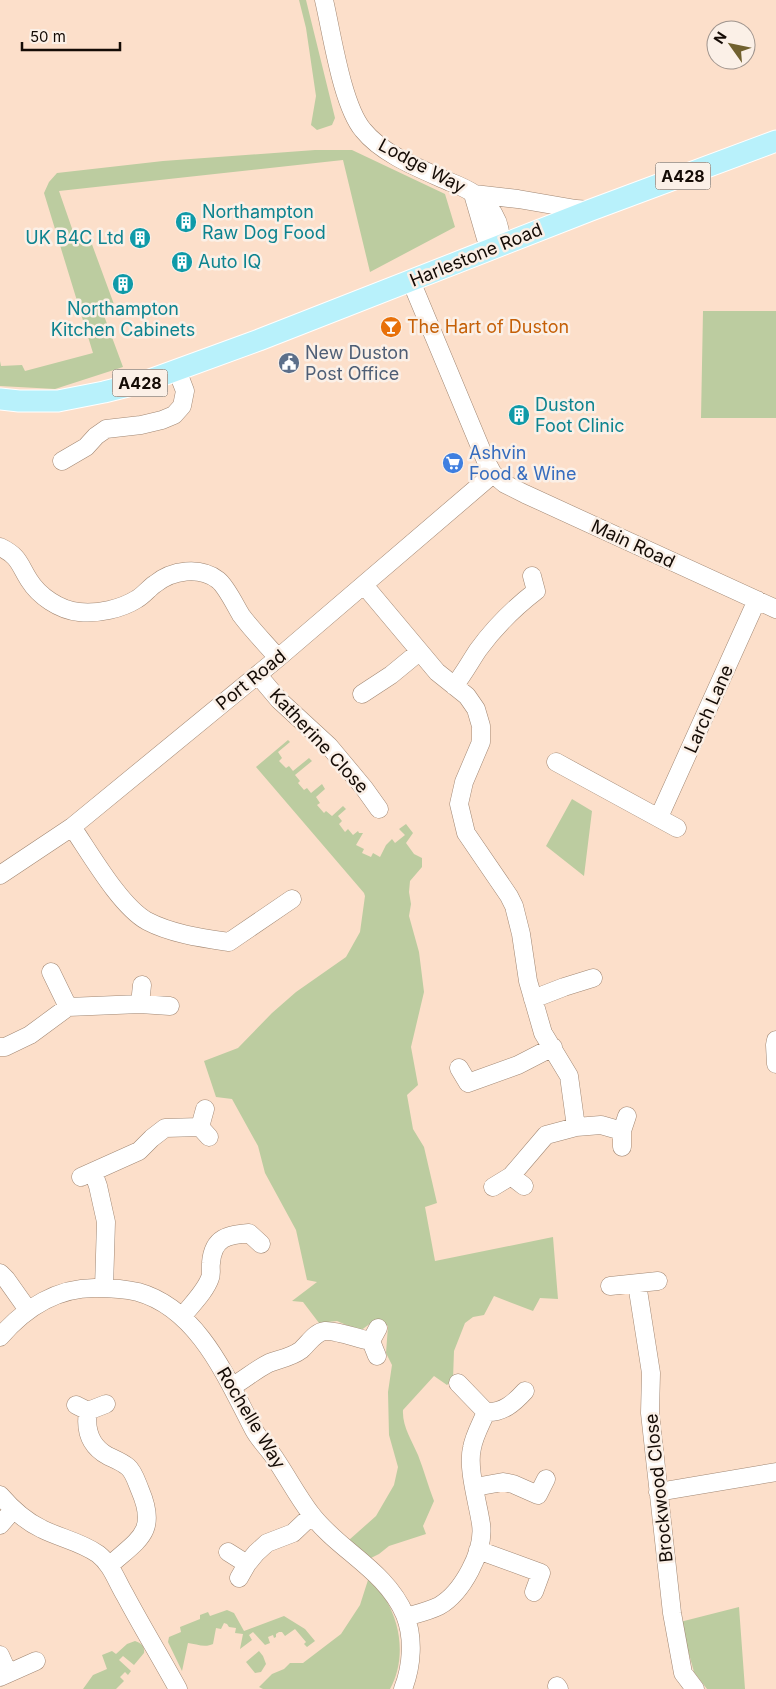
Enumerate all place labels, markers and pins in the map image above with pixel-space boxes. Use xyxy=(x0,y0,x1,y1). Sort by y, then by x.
place label: Northampton Raw Dog Food xyxy=(202,201,326,243)
building icon: Northampton Raw Dog Food xyxy=(174,210,198,234)
building icon: UK B4C Ltd xyxy=(128,226,152,250)
place label: UK B4C Ltd xyxy=(25,227,124,248)
building icon: Auto IQ xyxy=(170,250,194,274)
place label: Auto IQ xyxy=(198,251,261,272)
building icon: Northampton Kitchen Cabinets xyxy=(111,272,135,296)
place label: Northampton Kitchen Cabinets xyxy=(51,298,195,340)
bar icon: The Hart of Duston xyxy=(379,315,403,339)
place label: The Hart of Duston xyxy=(407,316,569,337)
place label: New Duston Post Office xyxy=(305,342,409,384)
public building icon: New Duston Post Office xyxy=(277,351,301,375)
place label: Duston Foot Clinic xyxy=(535,394,625,436)
building icon: Duston Foot Clinic xyxy=(507,403,531,427)
place label: Ashvin Food & Wine xyxy=(469,442,576,484)
supermarket icon: Ashvin Food & Wine xyxy=(441,451,465,475)

